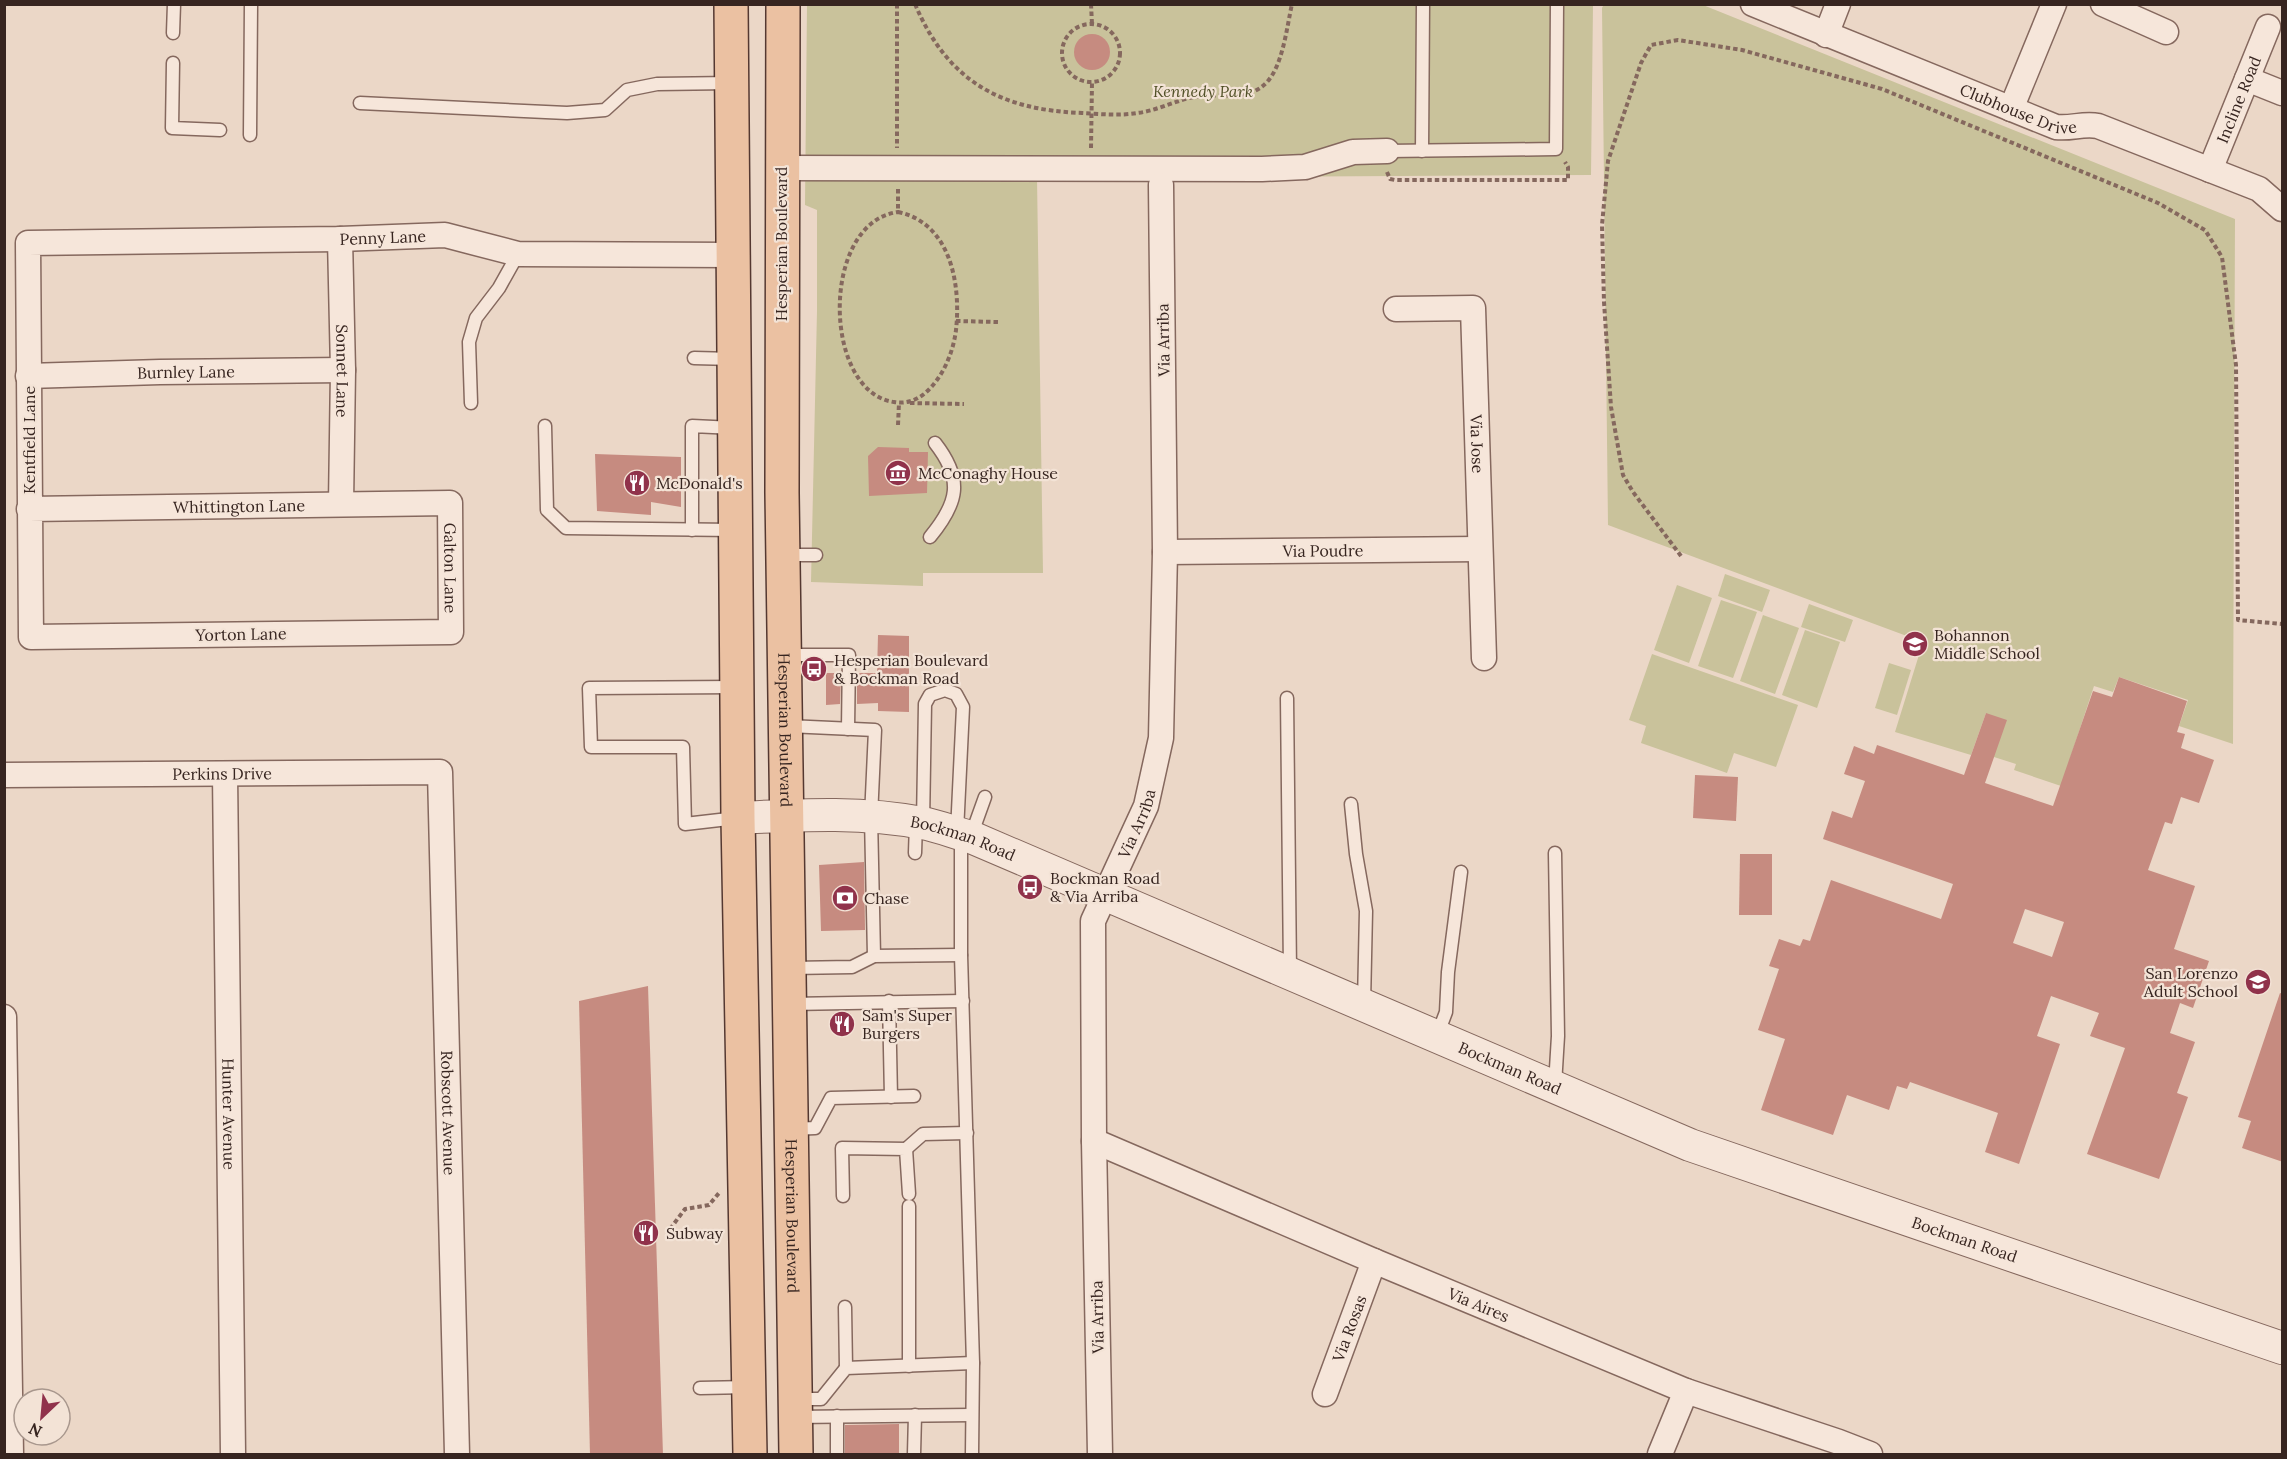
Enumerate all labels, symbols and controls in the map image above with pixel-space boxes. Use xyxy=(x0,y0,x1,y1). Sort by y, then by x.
street label: Incline Road xyxy=(2212,53,2265,146)
street label: Clubhouse Drive xyxy=(1957,79,2078,137)
park label: Kennedy Park xyxy=(1153,81,1253,101)
street label: Hesperian Boulevard xyxy=(771,166,791,321)
street label: Penny Lane xyxy=(339,226,427,249)
street label: Via Arriba xyxy=(1152,303,1174,378)
street label: Sonnet Lane xyxy=(332,324,353,418)
street label: Burnley Lane xyxy=(137,361,235,383)
street label: Kentfield Lane xyxy=(19,386,39,494)
street label: Via Jose xyxy=(1466,413,1488,474)
museum icon: McConaghy House xyxy=(883,458,913,488)
place label: McConaghy House xyxy=(918,463,1058,483)
restaurant icon: McDonald's xyxy=(622,468,652,498)
place label: McDonald's xyxy=(656,473,743,493)
street label: Whittington Lane xyxy=(173,495,305,517)
street label: Galton Lane xyxy=(440,523,461,614)
street label: Via Poudre xyxy=(1282,540,1364,561)
street label: Yorton Lane xyxy=(194,623,287,645)
place label: Bohannon Middle School xyxy=(1934,625,2040,663)
school or university icon: Bohannon Middle School xyxy=(1900,629,1930,659)
place label: Hesperian Boulevard & Bockman Road xyxy=(834,650,989,688)
street label: Hesperian Boulevard xyxy=(774,653,797,808)
bus stop icon: Hesperian Boulevard & Bockman Road xyxy=(799,654,829,684)
street label: Perkins Drive xyxy=(172,763,272,784)
street label: Via Arriba xyxy=(1113,787,1159,862)
street label: Bockman Road xyxy=(909,811,1019,865)
place label: Bockman Road & Via Arriba xyxy=(1050,868,1160,906)
bus stop icon: Bockman Road & Via Arriba xyxy=(1015,872,1045,902)
bank icon: Chase xyxy=(830,883,860,913)
place label: Chase xyxy=(864,888,909,908)
place label: San Lorenzo Adult School xyxy=(2143,963,2238,1001)
school or university icon: San Lorenzo Adult School xyxy=(2243,967,2273,997)
place label: Sam's Super Burgers xyxy=(862,1005,952,1043)
restaurant icon: Sam's Super Burgers xyxy=(827,1009,857,1039)
street label: Bockman Road xyxy=(1456,1037,1565,1099)
street label: Robscott Avenue xyxy=(437,1050,460,1176)
street label: Hunter Avenue xyxy=(218,1058,240,1170)
street label: Hesperian Boulevard xyxy=(781,1138,804,1294)
street label: Bockman Road xyxy=(1909,1212,2020,1267)
restaurant icon: Subway xyxy=(631,1218,661,1248)
place label: Subway xyxy=(666,1223,724,1243)
street label: Via Arriba xyxy=(1086,1280,1108,1355)
street label: Via Aires xyxy=(1444,1283,1512,1326)
street label: Via Rosas xyxy=(1327,1292,1371,1365)
north arrow xyxy=(12,1387,72,1447)
text: N xyxy=(25,1419,45,1442)

